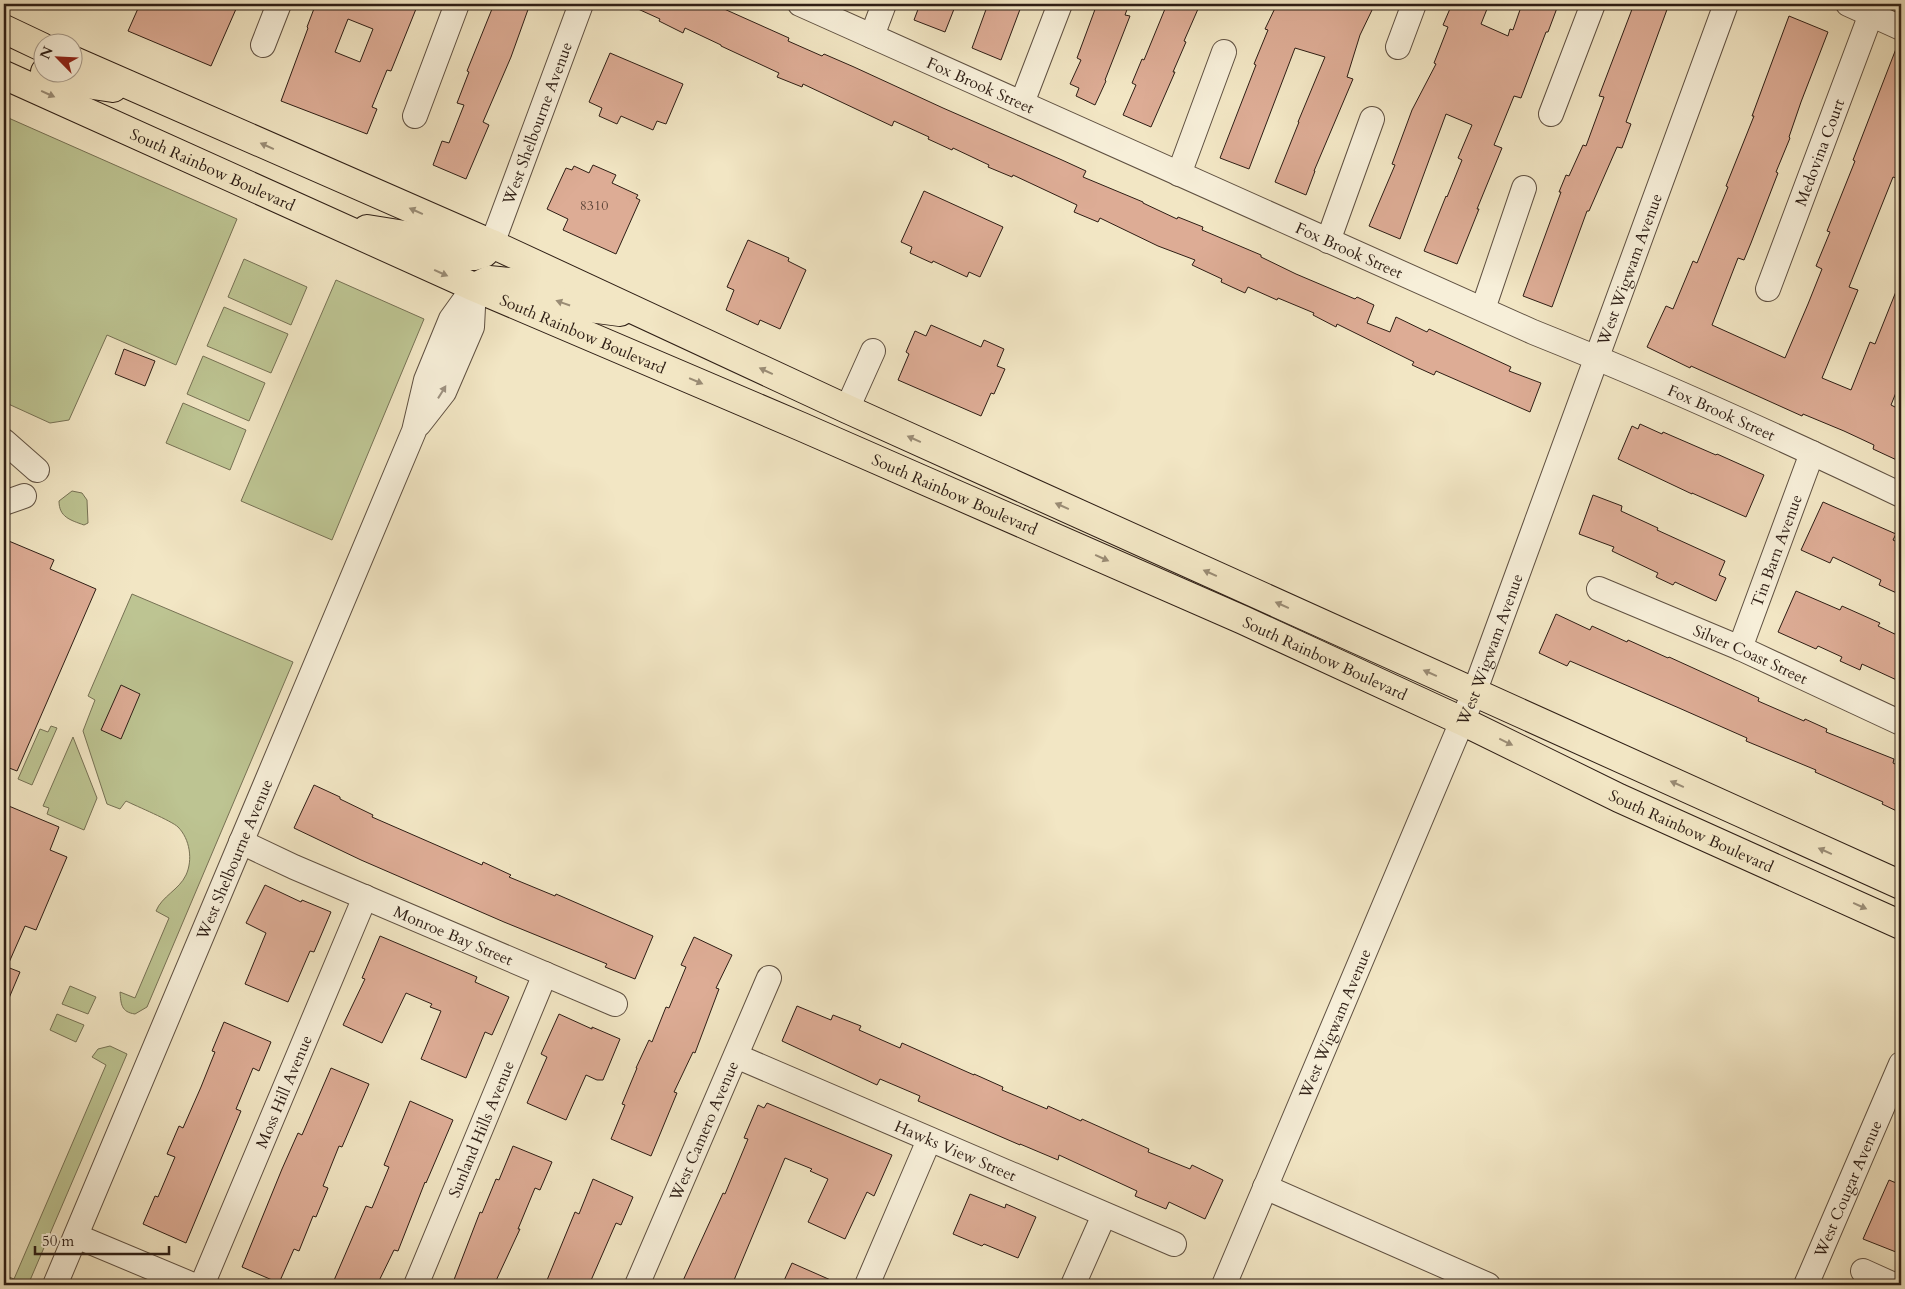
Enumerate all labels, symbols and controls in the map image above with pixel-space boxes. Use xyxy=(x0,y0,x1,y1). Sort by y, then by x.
north arrow xyxy=(32,32,82,82)
street label: West Shelbourne Avenue xyxy=(497,39,578,209)
text: N xyxy=(35,43,58,62)
street label: Fox Brook Street xyxy=(923,52,1037,119)
one-way arrow xyxy=(41,91,55,99)
street label: Medovina Court xyxy=(1790,96,1850,209)
street label: South Rainbow Boulevard xyxy=(126,123,299,217)
one-way arrow xyxy=(260,141,274,149)
street label: West Wigwam Avenue xyxy=(1592,190,1668,349)
house number: 8310 xyxy=(580,196,608,215)
one-way arrow xyxy=(409,206,423,214)
street label: Fox Brook Street xyxy=(1292,217,1406,284)
one-way arrow xyxy=(434,269,448,277)
street label: South Rainbow Boulevard xyxy=(496,289,669,380)
one-way arrow xyxy=(556,298,571,306)
one-way arrow xyxy=(759,367,773,375)
one-way arrow xyxy=(689,378,704,385)
street label: Fox Brook Street xyxy=(1664,380,1778,447)
one-way arrow xyxy=(438,386,447,399)
one-way arrow xyxy=(907,435,921,443)
street label: South Rainbow Boulevard xyxy=(868,449,1041,541)
street label: Tin Barn Avenue xyxy=(1746,491,1808,610)
one-way arrow xyxy=(1055,502,1069,510)
one-way arrow xyxy=(1095,554,1109,562)
one-way arrow xyxy=(1203,568,1217,576)
street label: West Wigwam Avenue xyxy=(1451,571,1529,730)
one-way arrow xyxy=(1275,601,1289,609)
street label: South Rainbow Boulevard xyxy=(1239,611,1411,706)
street label: Silver Coast Street xyxy=(1690,620,1811,690)
one-way arrow xyxy=(1423,668,1437,676)
one-way arrow xyxy=(1499,739,1513,747)
street label: West Shelbourne Avenue xyxy=(191,776,278,944)
one-way arrow xyxy=(1670,780,1684,788)
street label: South Rainbow Boulevard xyxy=(1605,785,1777,878)
one-way arrow xyxy=(1818,846,1832,854)
street label: Monroe Bay Street xyxy=(390,901,516,971)
one-way arrow xyxy=(1853,902,1867,910)
street label: West Wigwam Avenue xyxy=(1294,946,1377,1103)
street label: Moss Hill Avenue xyxy=(251,1032,318,1152)
street label: Sunland Hills Avenue xyxy=(443,1057,520,1201)
street label: West Camero Avenue xyxy=(664,1058,744,1205)
street label: Hawks View Street xyxy=(891,1115,1020,1187)
street label: West Cougar Avenue xyxy=(1809,1117,1888,1262)
scale bar xyxy=(35,1224,169,1256)
text: 50 m xyxy=(42,1231,74,1251)

